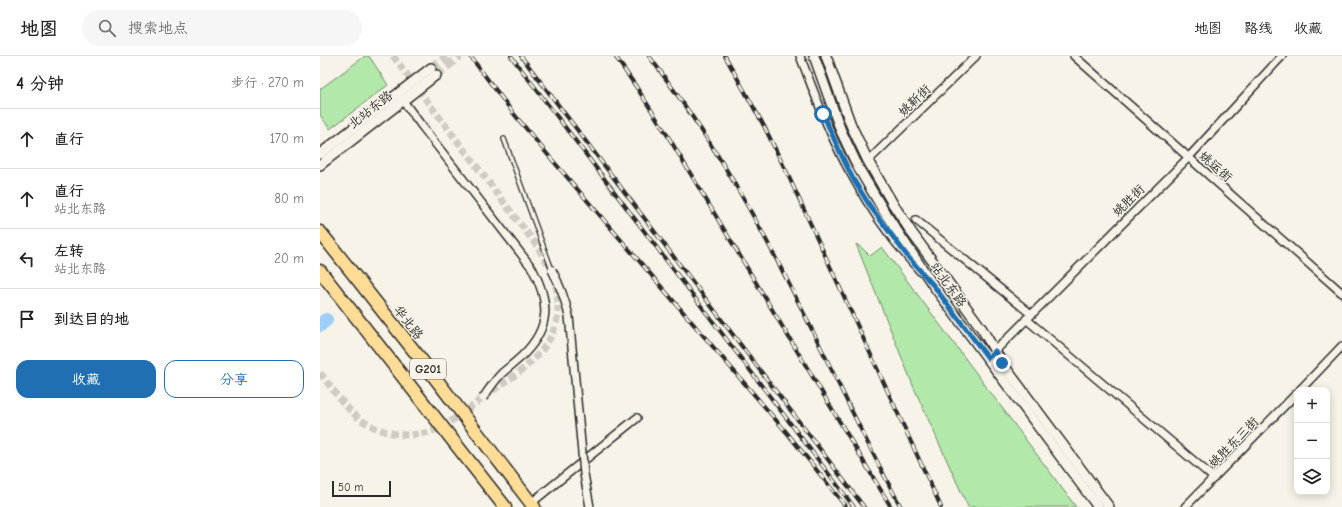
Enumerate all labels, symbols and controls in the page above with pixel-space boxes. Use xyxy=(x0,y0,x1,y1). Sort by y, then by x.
search box xyxy=(82,10,362,46)
icon: search xyxy=(96,17,118,39)
text: 地图 xyxy=(20,18,58,40)
text: 搜索地点 xyxy=(128,19,188,37)
text: 地图 xyxy=(1194,20,1222,37)
text: 路线 xyxy=(1244,20,1272,37)
text: 收藏 xyxy=(1294,20,1322,37)
text: 4 分钟 xyxy=(16,74,64,93)
text: 步行 · 270 m xyxy=(231,75,304,90)
street label: 姚靳街 xyxy=(895,81,934,119)
street label: 北站东路 xyxy=(345,87,395,131)
route start xyxy=(814,105,832,123)
icon: ahead xyxy=(16,128,38,150)
text: 直行 xyxy=(54,130,84,148)
text: 170 m xyxy=(270,131,304,146)
street label: 姚运街 xyxy=(1196,148,1235,185)
street label: 姚胜街 xyxy=(1109,181,1147,219)
text: 直行 xyxy=(54,182,84,200)
icon: ahead xyxy=(16,188,38,210)
text: 80 m xyxy=(274,191,304,206)
text: 站北东路 xyxy=(54,201,106,216)
text: 左转 xyxy=(54,242,84,260)
icon: left xyxy=(16,248,38,270)
text: 20 m xyxy=(274,251,304,266)
street label: 站北东路 xyxy=(927,259,970,310)
text: 站北东路 xyxy=(54,261,106,276)
street label: 华北路 xyxy=(391,302,427,342)
icon: arrive xyxy=(16,308,38,330)
text: 到达目的地 xyxy=(54,310,129,328)
route end xyxy=(993,354,1011,372)
road number: G201 xyxy=(410,359,446,379)
button: 收藏 xyxy=(16,360,156,398)
button: 分享 xyxy=(164,360,304,398)
map controls xyxy=(1294,387,1330,495)
button: + xyxy=(1294,387,1330,423)
street label: 姚胜东三街 xyxy=(1205,414,1261,471)
button: − xyxy=(1294,423,1330,459)
button: layers xyxy=(1294,459,1330,495)
scale bar xyxy=(332,479,391,498)
text: 50 m xyxy=(338,481,363,494)

